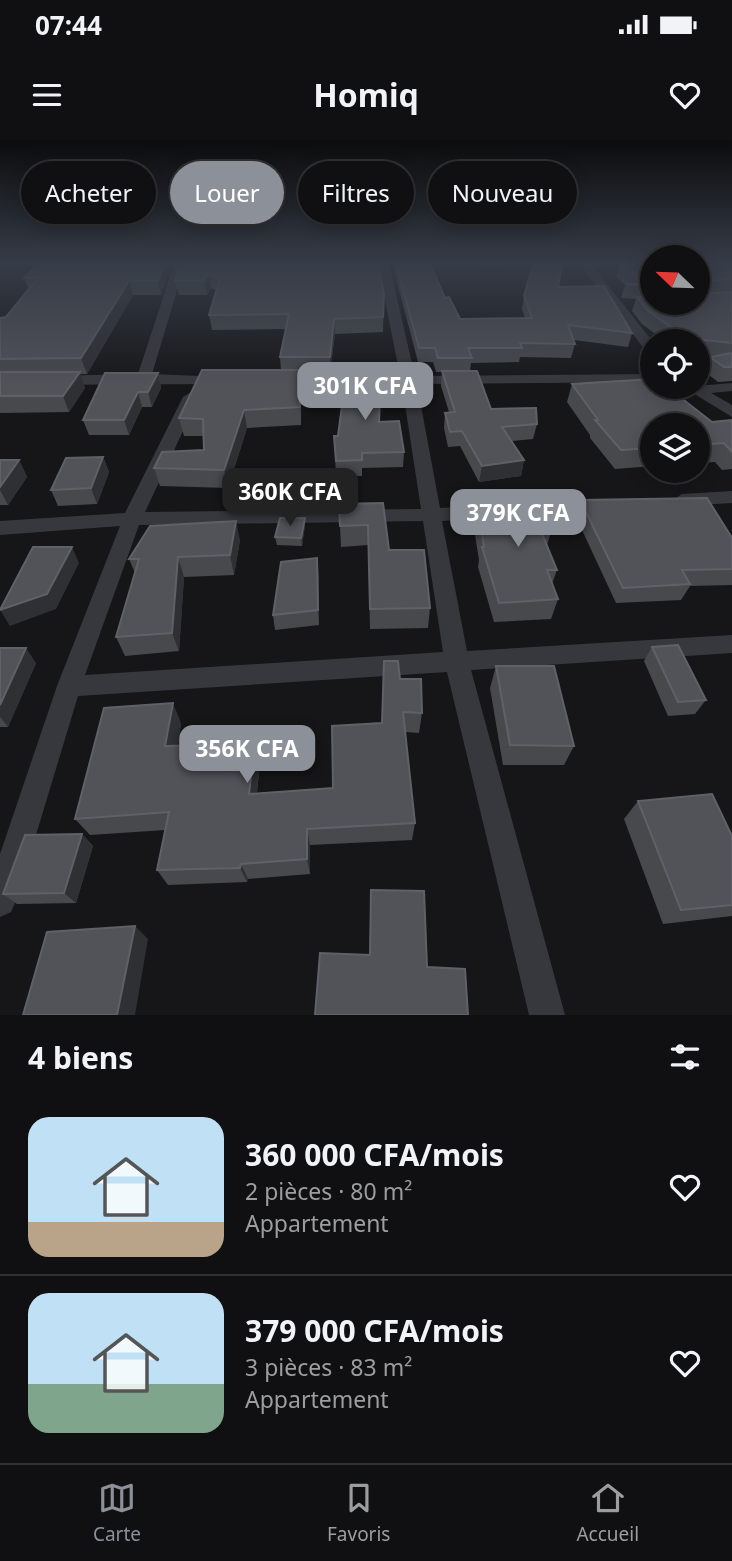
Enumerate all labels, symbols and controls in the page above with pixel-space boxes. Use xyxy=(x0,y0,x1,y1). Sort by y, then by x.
text: 07:44 xyxy=(35,7,102,43)
text: Homiq xyxy=(313,73,419,116)
icon: menu xyxy=(28,76,66,114)
icon: heart xyxy=(666,76,704,114)
chip: Acheter xyxy=(21,161,156,224)
chip: Louer xyxy=(170,161,284,224)
chip: Filtres xyxy=(298,161,414,224)
chip: Nouveau xyxy=(428,161,577,224)
north arrow xyxy=(640,245,710,315)
map controls xyxy=(640,245,710,483)
button: locate xyxy=(640,329,710,399)
pin: 301K CFA xyxy=(293,362,437,422)
text: 301K CFA xyxy=(313,369,417,401)
button: layers xyxy=(640,413,710,483)
pin: 360K CFA xyxy=(218,468,362,528)
text: 360K CFA xyxy=(238,475,342,507)
pin: 379K CFA xyxy=(446,490,590,549)
text: 379K CFA xyxy=(466,496,570,528)
pin: 356K CFA xyxy=(175,726,319,785)
text: 356K CFA xyxy=(195,732,299,764)
text: 4 biens xyxy=(28,1037,133,1078)
icon: filters xyxy=(666,1038,704,1076)
text: 360 000 CFA/mois xyxy=(245,1134,504,1175)
icon: home xyxy=(84,1145,168,1229)
icon: heart xyxy=(666,1168,704,1206)
text: 2 pièces · 80 m² xyxy=(245,1175,412,1207)
text: Appartement xyxy=(245,1207,389,1239)
text: 379 000 CFA/mois xyxy=(245,1310,504,1351)
icon: home xyxy=(84,1321,168,1405)
icon: heart xyxy=(666,1344,704,1382)
text: 3 pièces · 83 m² xyxy=(245,1351,412,1383)
text: Appartement xyxy=(245,1383,389,1415)
tab: Carte xyxy=(93,1479,141,1547)
tab: Favoris xyxy=(327,1479,390,1547)
tab: Accueil xyxy=(576,1479,639,1547)

